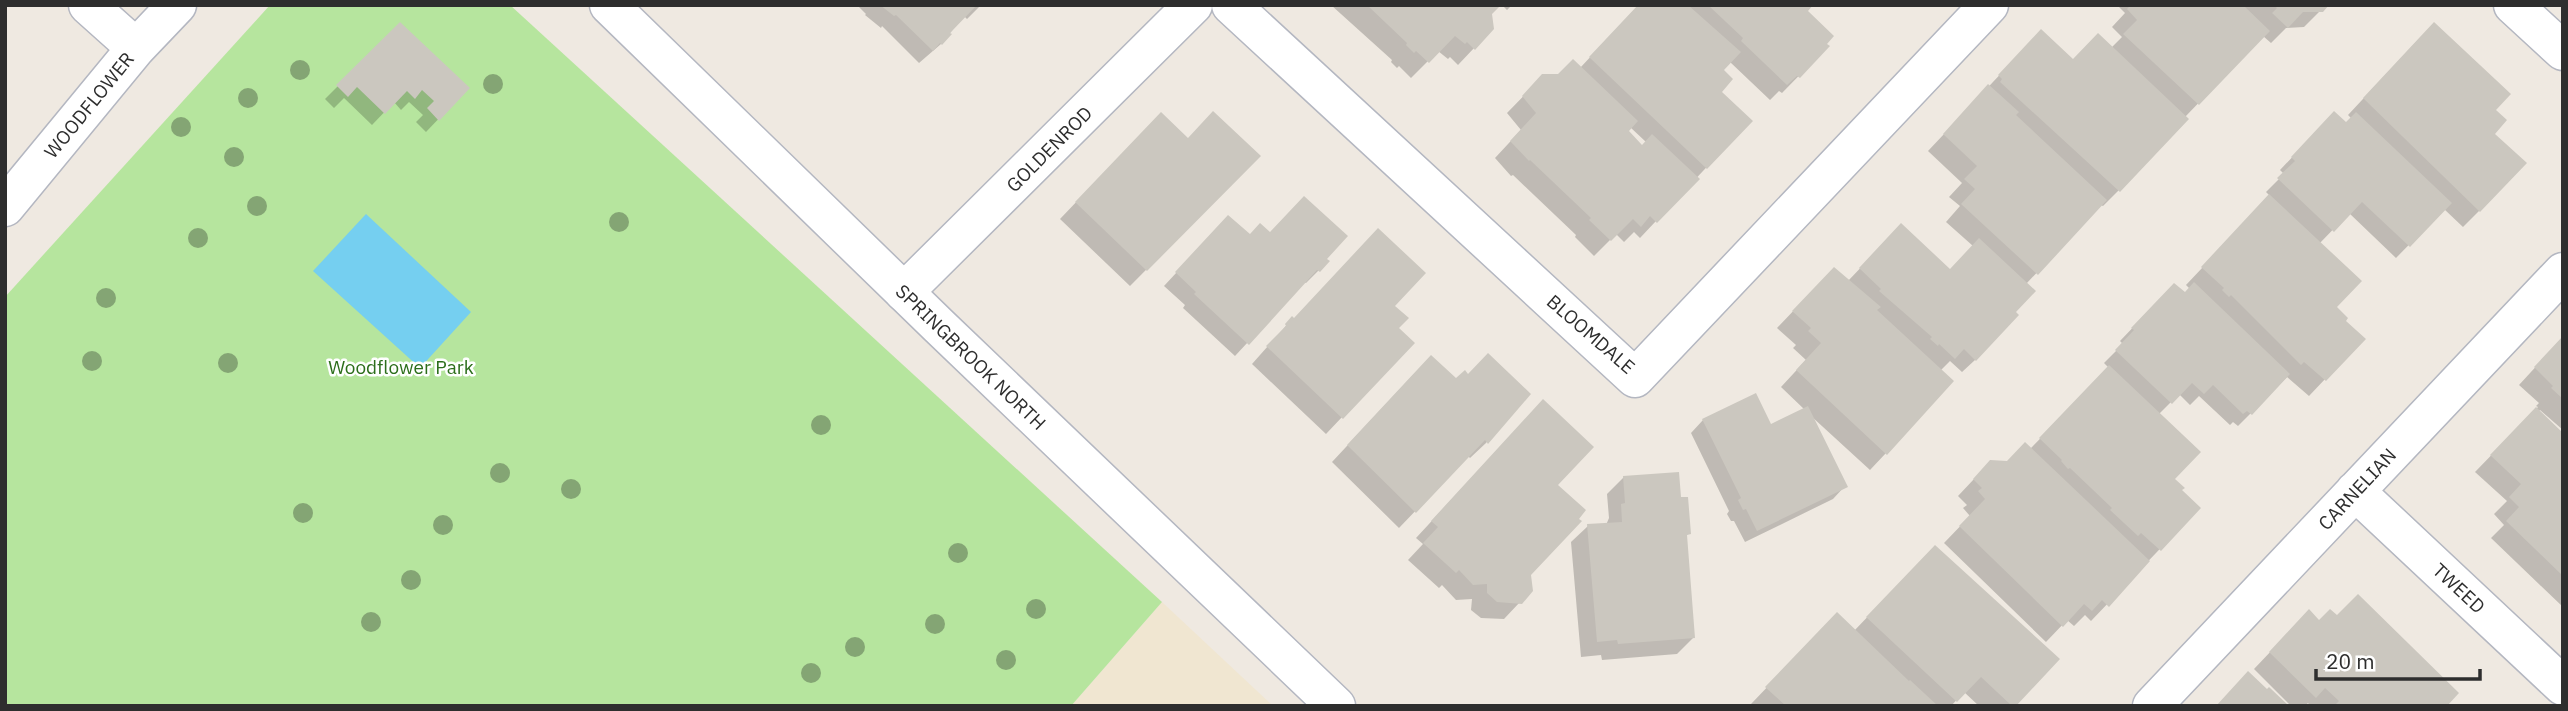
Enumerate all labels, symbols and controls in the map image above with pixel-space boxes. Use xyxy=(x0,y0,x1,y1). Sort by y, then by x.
street label: WOODFLOWER xyxy=(39,47,139,163)
street label: GOLDENROD xyxy=(1001,101,1097,197)
street label: SPRINGBROOK NORTH xyxy=(891,279,1051,435)
street label: BLOOMDALE xyxy=(1542,289,1640,379)
park label: Woodflower Park xyxy=(328,355,474,379)
street label: CARNELIAN xyxy=(2313,443,2401,535)
street label: TWEED xyxy=(2428,558,2490,618)
scale bar xyxy=(2316,638,2480,682)
text: 20 m xyxy=(2326,647,2375,675)

